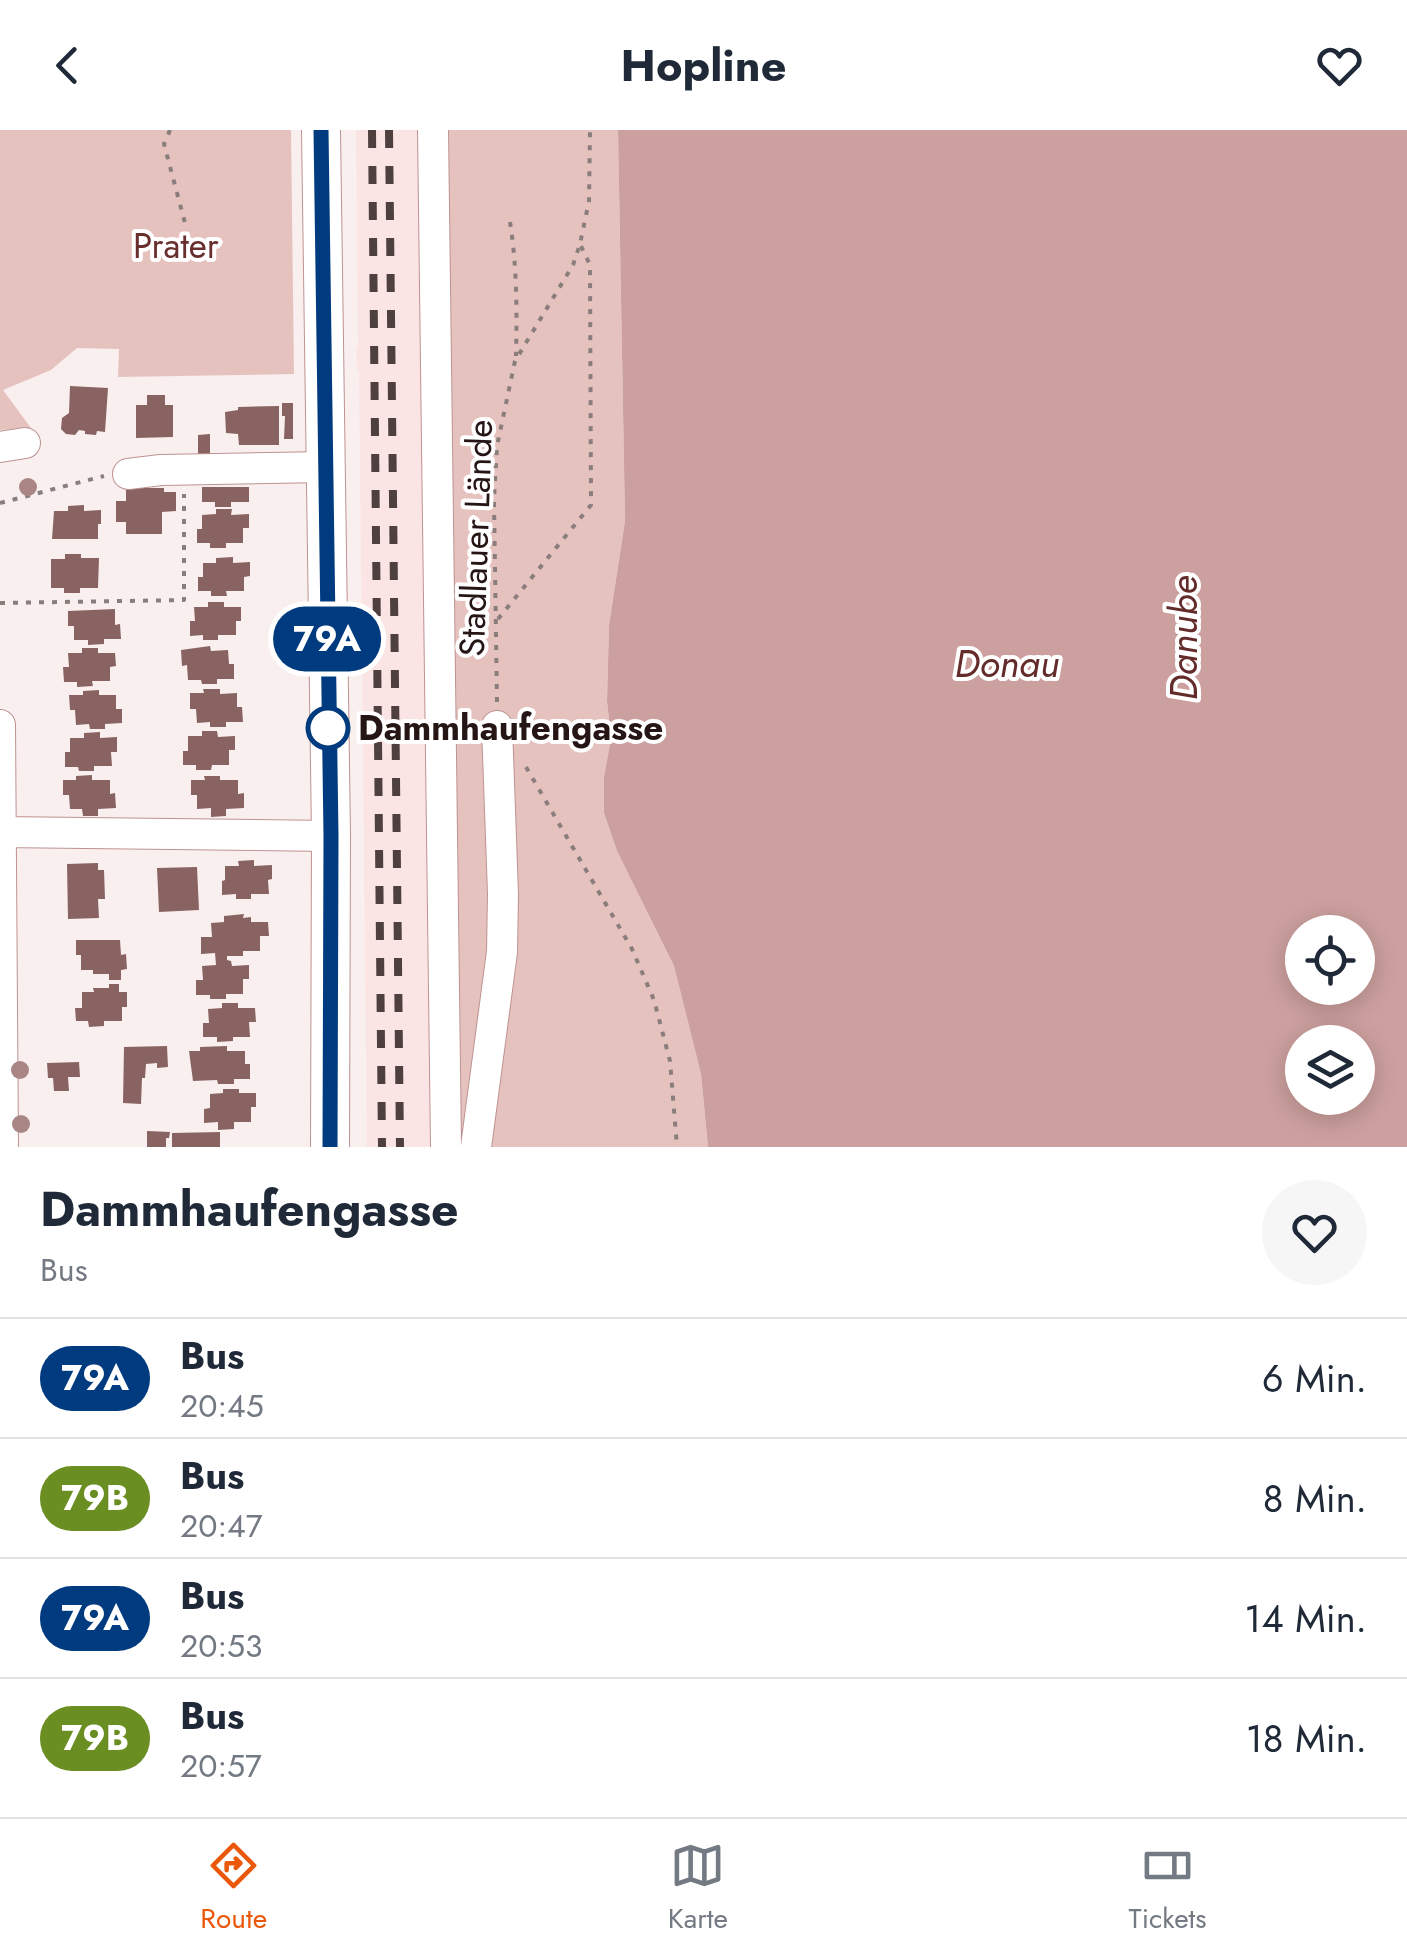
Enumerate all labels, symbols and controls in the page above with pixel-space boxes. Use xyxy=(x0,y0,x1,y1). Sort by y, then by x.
text: Hopline xyxy=(621,33,786,98)
icon: back xyxy=(40,38,95,93)
icon: heart xyxy=(1312,38,1367,93)
park label: Prater xyxy=(133,221,219,271)
street label: Stadlauer Lände xyxy=(447,419,505,657)
water label: Danube xyxy=(1156,576,1211,700)
line badge: 79A xyxy=(270,606,384,672)
text: 79A xyxy=(293,614,361,664)
water label: Donau xyxy=(955,636,1059,691)
place label: Dammhaufengasse xyxy=(358,703,663,753)
marker: Dammhaufengasse xyxy=(307,707,349,749)
map controls xyxy=(1285,915,1375,1115)
button: locate xyxy=(1285,915,1375,1005)
button: layers xyxy=(1285,1025,1375,1115)
text: Dammhaufengasse xyxy=(40,1175,459,1244)
button: heart xyxy=(1262,1180,1367,1285)
text: Bus xyxy=(40,1247,88,1293)
text: Bus xyxy=(180,1328,244,1383)
text: 6 Min. xyxy=(1262,1351,1367,1406)
text: 79A xyxy=(61,1353,129,1403)
text: 20:45 xyxy=(180,1383,264,1429)
text: Bus xyxy=(180,1448,244,1503)
text: 8 Min. xyxy=(1263,1471,1367,1526)
text: 79B xyxy=(61,1473,129,1523)
text: 20:47 xyxy=(180,1503,262,1549)
text: Bus xyxy=(180,1568,244,1623)
text: 14 Min. xyxy=(1244,1591,1367,1646)
text: 79A xyxy=(61,1593,129,1643)
text: 20:53 xyxy=(180,1623,263,1669)
text: Bus xyxy=(180,1688,244,1743)
text: 18 Min. xyxy=(1246,1711,1367,1766)
text: 79B xyxy=(61,1713,129,1763)
text: 20:57 xyxy=(180,1743,262,1789)
tab: Route xyxy=(200,1838,267,1939)
tab: Karte xyxy=(668,1838,728,1939)
tab: Tickets xyxy=(1129,1838,1207,1939)

